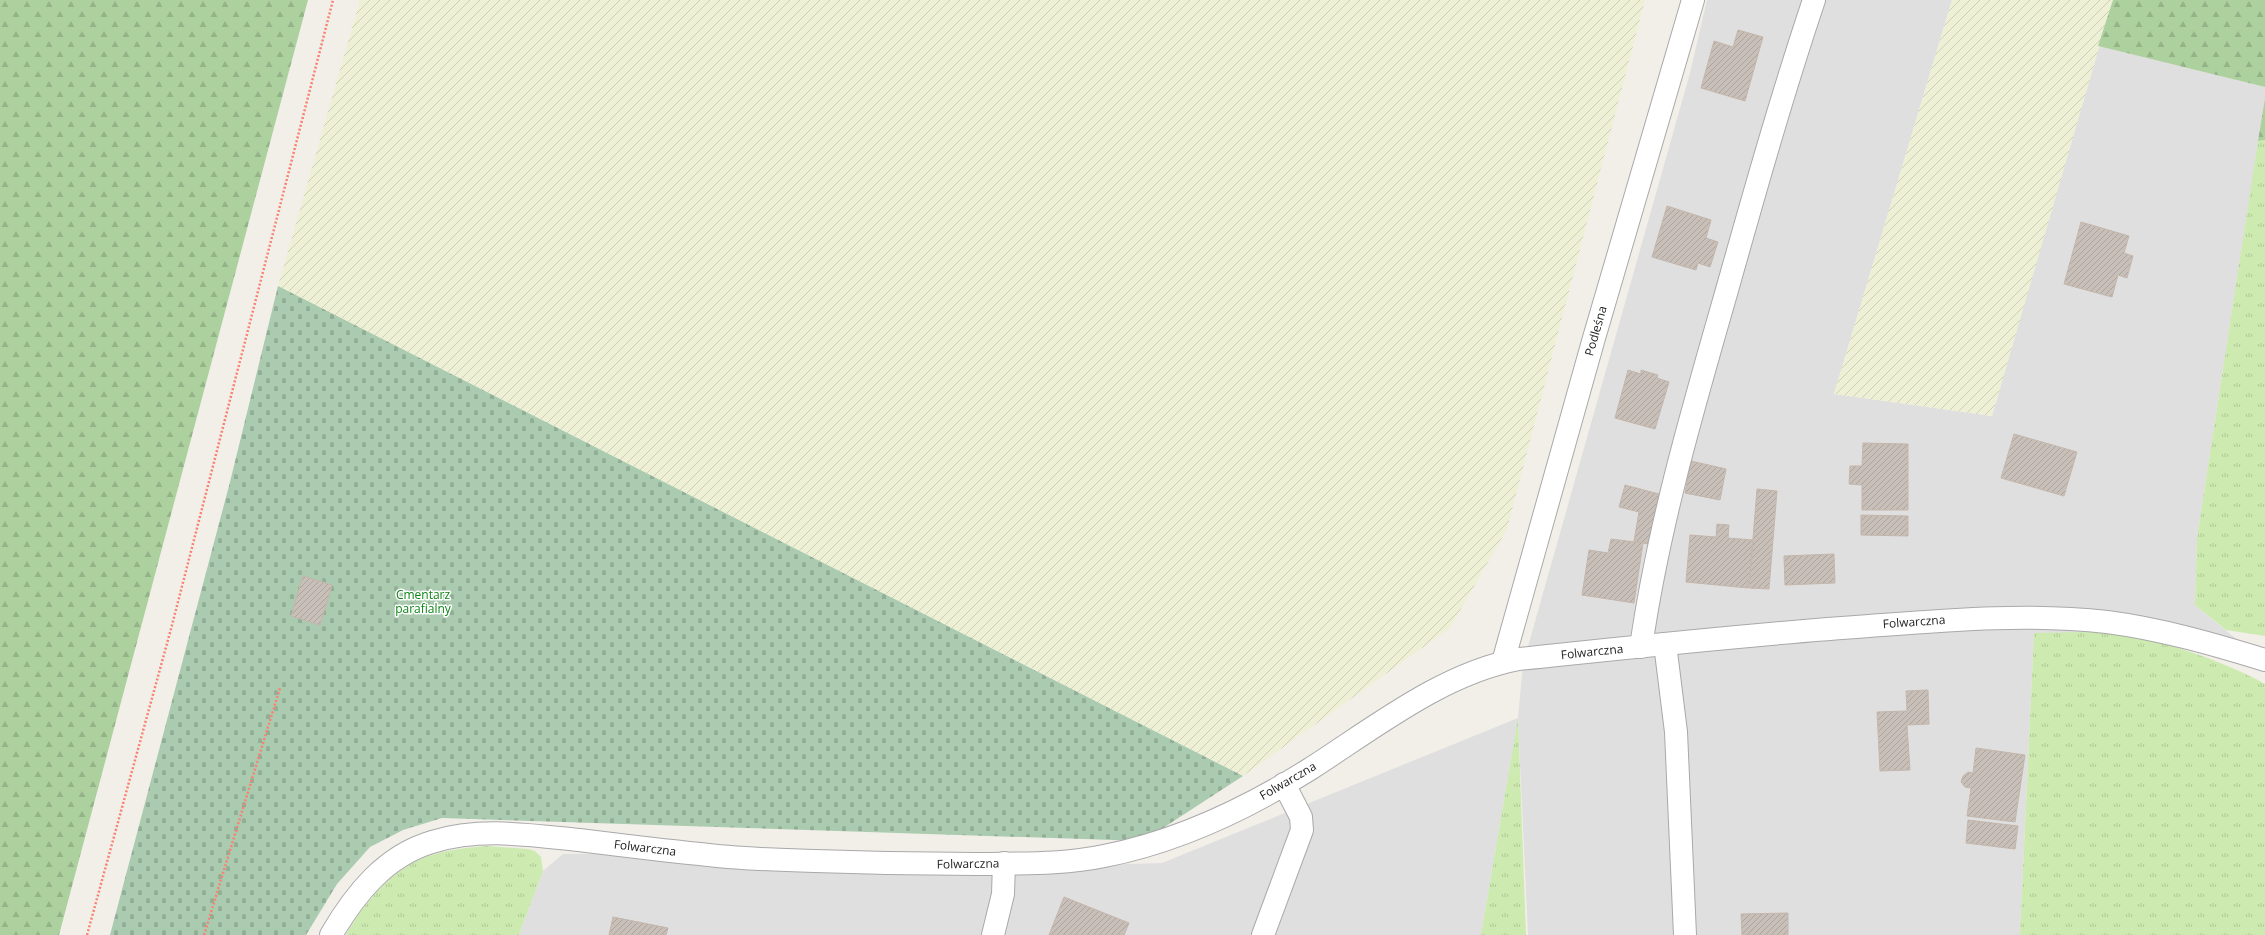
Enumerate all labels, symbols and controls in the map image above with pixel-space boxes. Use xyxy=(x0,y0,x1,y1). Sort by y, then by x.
street label: Podleśna xyxy=(1580,304,1611,358)
park label: Cmentarz parafialny xyxy=(395,586,452,617)
street label: Folwarczna xyxy=(1882,611,1946,632)
street label: Folwarczna xyxy=(1560,640,1624,663)
street label: Folwarczna xyxy=(1256,758,1319,804)
street label: Folwarczna xyxy=(613,835,677,860)
street label: Folwarczna xyxy=(936,854,999,873)

